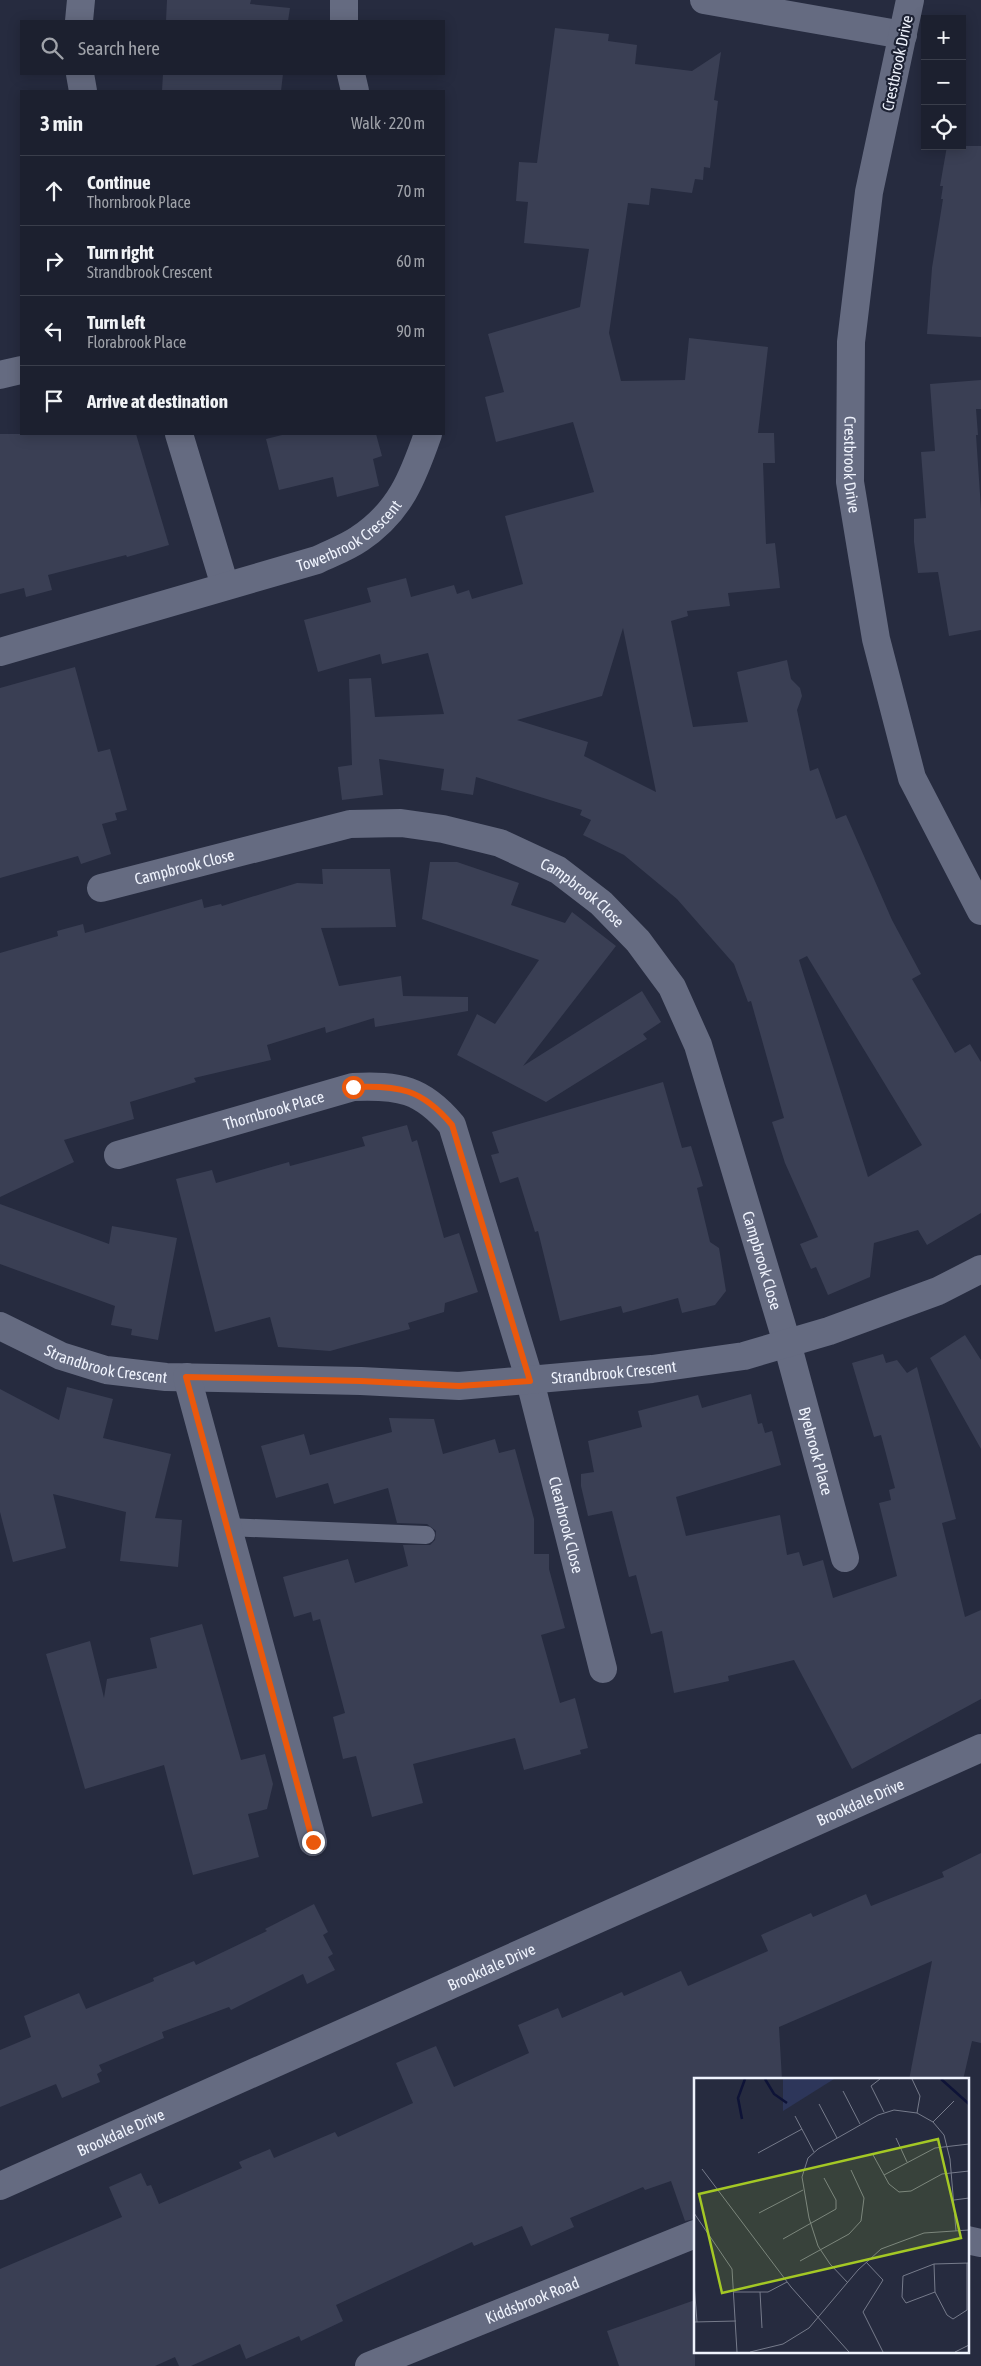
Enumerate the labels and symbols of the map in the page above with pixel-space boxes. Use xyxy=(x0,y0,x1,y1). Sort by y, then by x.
street label: Crestbrook Drive xyxy=(878,14,916,112)
street label: Crestbrook Drive xyxy=(841,416,864,514)
street label: Towerbrook Crescent xyxy=(294,496,405,575)
street label: Campbrook Close xyxy=(133,845,236,888)
street label: Campbrook Close xyxy=(538,854,628,931)
route start xyxy=(342,1076,365,1099)
street label: Thornbrook Place xyxy=(221,1087,326,1133)
street label: Campbrook Close xyxy=(739,1209,786,1312)
street label: Strandbrook Crescent xyxy=(42,1341,169,1386)
street label: Strandbrook Crescent xyxy=(550,1357,678,1387)
street label: Byebrook Place xyxy=(796,1405,837,1497)
street label: Clearbrook Close xyxy=(546,1474,587,1575)
street label: Brookdale Drive xyxy=(814,1775,907,1829)
route end xyxy=(302,1831,325,1854)
street label: Brookdale Drive xyxy=(445,1939,538,1994)
inset map xyxy=(694,2078,968,2354)
street label: Brookdale Drive xyxy=(74,2105,167,2160)
street label: Kiddsbrook Road xyxy=(483,2273,582,2327)

